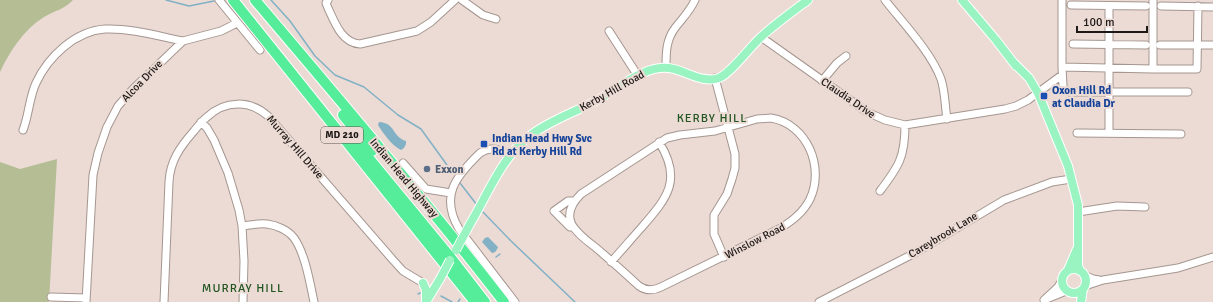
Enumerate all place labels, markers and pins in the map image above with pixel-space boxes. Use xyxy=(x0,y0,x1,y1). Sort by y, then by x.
place label: Oxon Hill Rd at Claudia Dr xyxy=(1052,84,1116,110)
marker: Oxon Hill Rd at Claudia Dr xyxy=(1039,91,1049,101)
place label: Indian Head Hwy Svc Rd at Kerby Hill Rd xyxy=(492,132,592,158)
marker: Indian Head Hwy Svc Rd at Kerby Hill Rd xyxy=(479,139,489,149)
place label: Exxon xyxy=(435,163,464,176)
marker: Exxon xyxy=(422,164,432,174)

